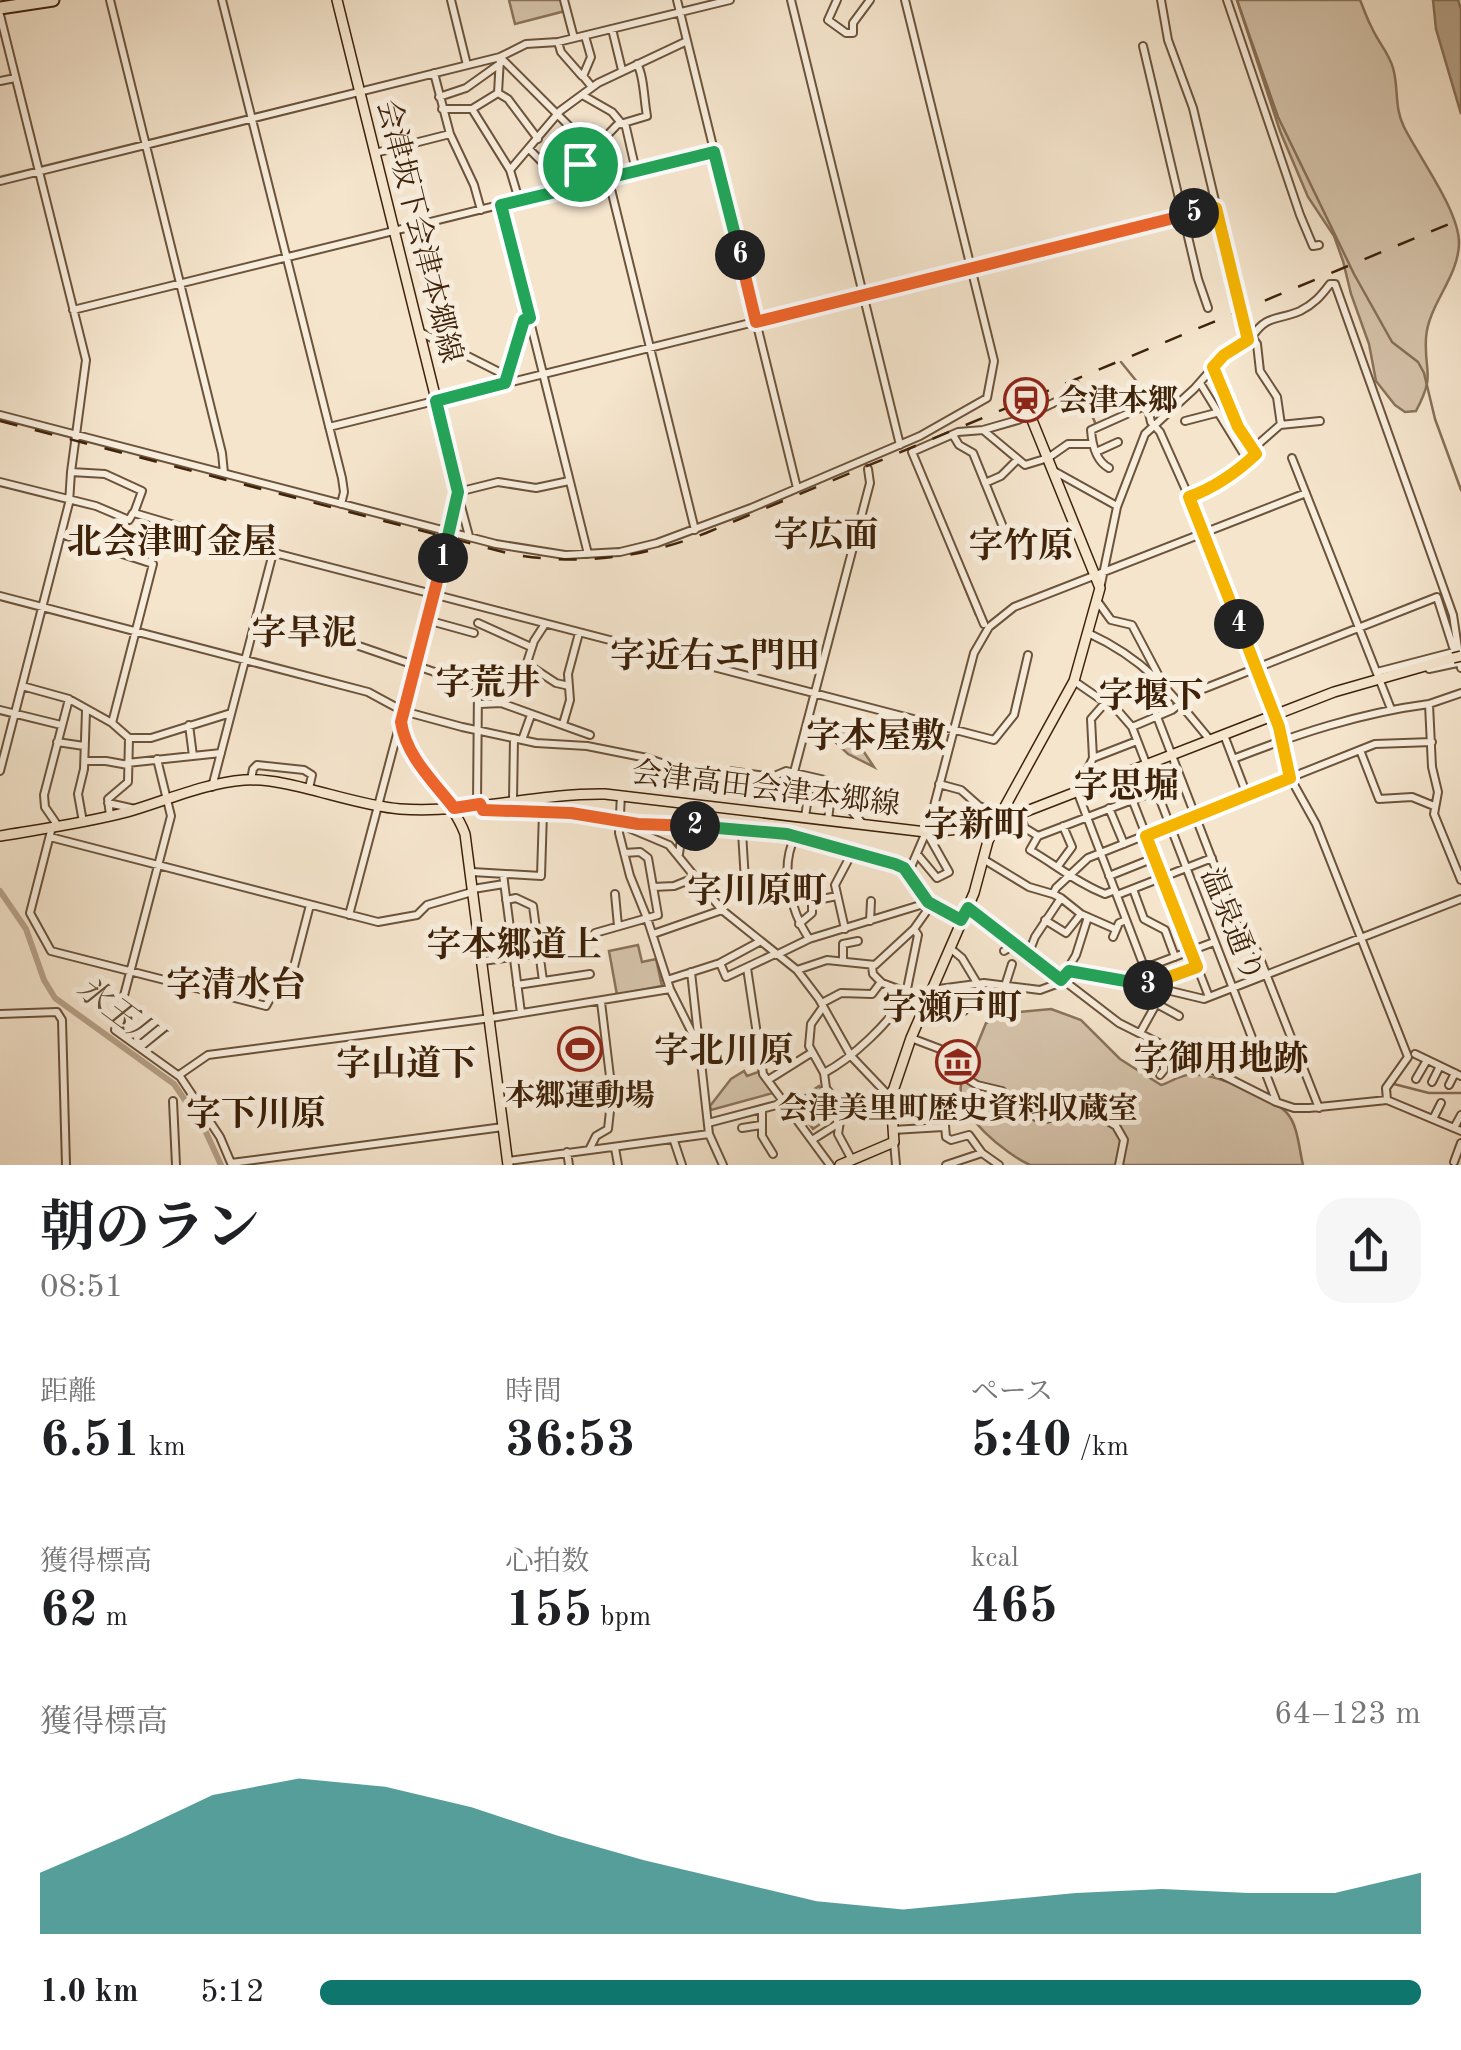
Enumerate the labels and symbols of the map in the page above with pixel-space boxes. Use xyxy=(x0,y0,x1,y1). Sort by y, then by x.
street label: 会津坂下会津本郷線 xyxy=(371,96,468,366)
pin xyxy=(538,122,623,207)
pin: 5 xyxy=(1169,188,1219,238)
pin: 6 xyxy=(715,230,765,280)
station icon: 会津本郷 xyxy=(1003,377,1049,423)
place label: 会津本郷 xyxy=(1058,384,1178,417)
district label: 字広面 xyxy=(773,516,879,554)
district label: 北会津町金屋 xyxy=(67,523,277,561)
district label: 字竹原 xyxy=(968,527,1074,565)
pin: 1 xyxy=(418,533,468,583)
pin: 4 xyxy=(1214,599,1264,649)
district label: 字旱泥 xyxy=(251,614,357,652)
district label: 字近右エ門田 xyxy=(610,637,820,675)
district label: 字荒井 xyxy=(435,664,541,702)
district label: 字堰下 xyxy=(1098,677,1204,715)
district label: 字本屋敷 xyxy=(806,717,946,755)
street label: 会津高田会津本郷線 xyxy=(630,756,902,821)
district label: 字思堀 xyxy=(1073,767,1179,805)
pin: 2 xyxy=(670,801,720,851)
district label: 字新町 xyxy=(923,806,1029,844)
street label: 温泉通り xyxy=(1195,863,1270,987)
district label: 字川原町 xyxy=(687,872,827,910)
district label: 字本郷道上 xyxy=(426,926,602,964)
pin: 3 xyxy=(1123,960,1173,1010)
district label: 字清水台 xyxy=(166,966,306,1004)
water label: 氷玉川 xyxy=(70,970,170,1058)
district label: 字瀬戸町 xyxy=(882,989,1022,1027)
sports icon: 本郷運動場 xyxy=(557,1026,603,1072)
district label: 字北川原 xyxy=(654,1032,794,1070)
museum icon: 会津美里町歴史資料収蔵室 xyxy=(935,1039,981,1085)
district label: 字御用地跡 xyxy=(1133,1040,1309,1078)
district label: 字山道下 xyxy=(336,1045,476,1083)
place label: 本郷運動場 xyxy=(505,1079,655,1112)
place label: 会津美里町歴史資料収蔵室 xyxy=(778,1092,1138,1125)
district label: 字下川原 xyxy=(186,1095,326,1133)

